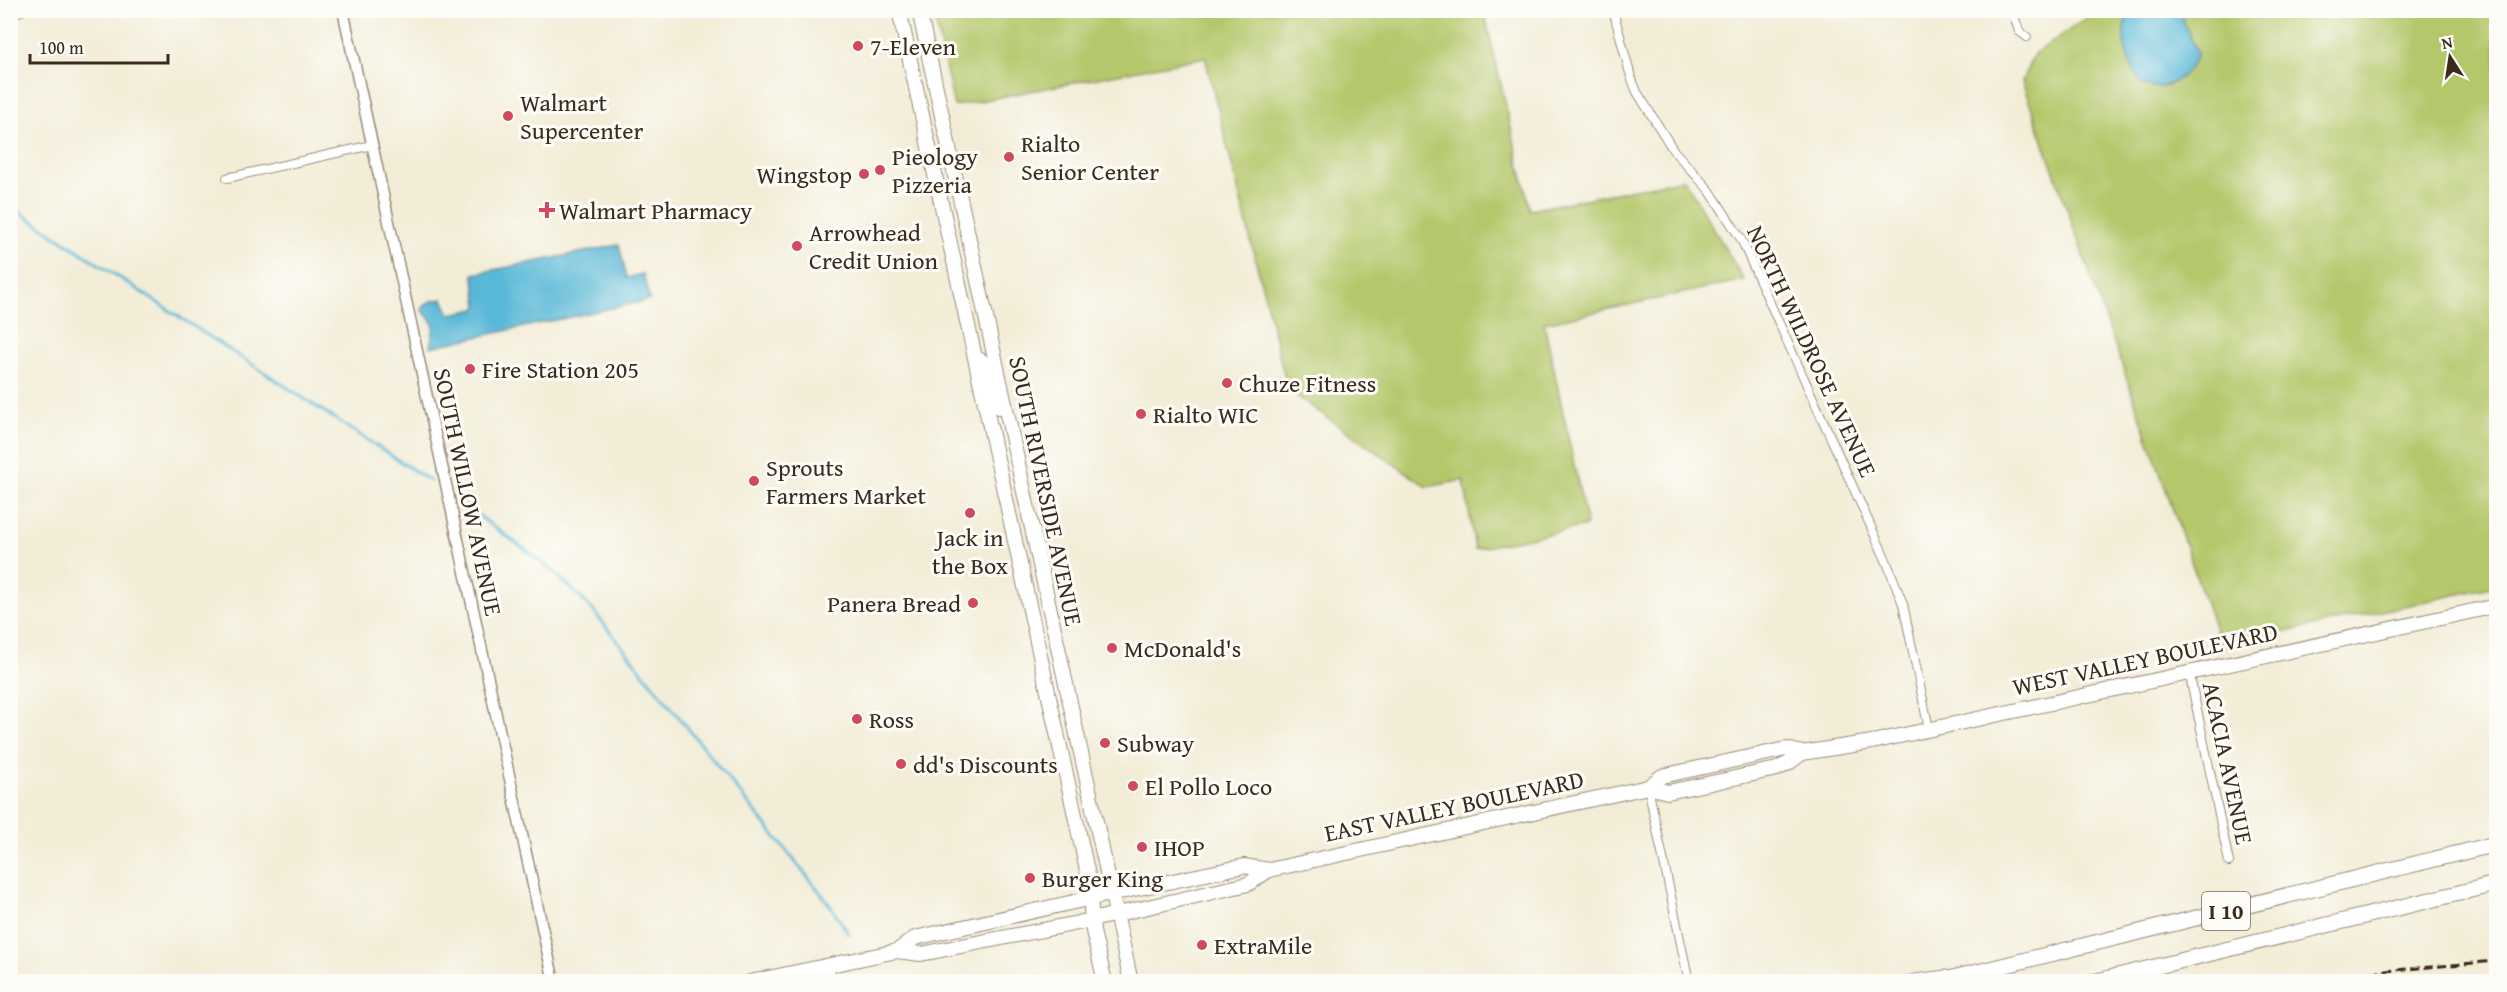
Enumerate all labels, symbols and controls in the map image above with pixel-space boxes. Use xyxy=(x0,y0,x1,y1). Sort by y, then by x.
scale bar xyxy=(30,27,168,65)
north arrow xyxy=(2420,27,2480,87)
place label: 7-Eleven xyxy=(870,29,957,64)
text: N xyxy=(2439,29,2455,55)
text: 100 m xyxy=(39,34,84,61)
marker: 7-Eleven xyxy=(851,39,865,53)
place label: Walmart Supercenter xyxy=(520,85,644,148)
marker: Walmart Supercenter xyxy=(501,109,515,123)
place label: Rialto Senior Center xyxy=(1021,126,1159,189)
place label: Pieology Pizzeria xyxy=(892,139,978,202)
marker: Rialto Senior Center xyxy=(1002,150,1016,164)
place label: Wingstop xyxy=(756,157,852,192)
marker: Pieology Pizzeria xyxy=(873,163,887,177)
marker: Wingstop xyxy=(857,167,871,181)
place label: Walmart Pharmacy xyxy=(559,193,752,228)
marker: Walmart Pharmacy xyxy=(540,203,554,217)
place label: Arrowhead Credit Union xyxy=(809,215,938,278)
street label: NORTH WILDROSE AVENUE xyxy=(1738,219,1886,483)
marker: Arrowhead Credit Union xyxy=(790,239,804,253)
place label: Fire Station 205 xyxy=(482,352,639,387)
street label: SOUTH RIVERSIDE AVENUE xyxy=(1000,353,1092,629)
marker: Fire Station 205 xyxy=(463,362,477,376)
street label: SOUTH WILLOW AVENUE xyxy=(425,365,511,619)
place label: Chuze Fitness xyxy=(1239,366,1376,401)
marker: Chuze Fitness xyxy=(1220,376,1234,390)
place label: Rialto WIC xyxy=(1153,397,1258,432)
marker: Rialto WIC xyxy=(1134,407,1148,421)
place label: Sprouts Farmers Market xyxy=(766,450,926,513)
marker: Sprouts Farmers Market xyxy=(747,474,761,488)
marker: Jack in the Box xyxy=(963,506,977,520)
place label: Jack in the Box xyxy=(932,520,1009,583)
place label: Panera Bread xyxy=(827,586,961,621)
marker: Panera Bread xyxy=(966,596,980,610)
street label: WEST VALLEY BOULEVARD xyxy=(2009,614,2281,704)
place label: McDonald's xyxy=(1124,631,1241,666)
marker: McDonald's xyxy=(1105,641,1119,655)
street label: ACACIA AVENUE xyxy=(2194,679,2262,847)
place label: Ross xyxy=(869,702,914,737)
marker: Ross xyxy=(850,712,864,726)
place label: Subway xyxy=(1117,726,1194,761)
marker: Subway xyxy=(1098,736,1112,750)
place label: dd's Discounts xyxy=(913,747,1058,782)
marker: dd's Discounts xyxy=(894,757,908,771)
street label: EAST VALLEY BOULEVARD xyxy=(1321,761,1587,851)
place label: El Pollo Loco xyxy=(1145,769,1272,804)
marker: El Pollo Loco xyxy=(1126,779,1140,793)
place label: IHOP xyxy=(1154,830,1205,865)
marker: IHOP xyxy=(1135,840,1149,854)
place label: Burger King xyxy=(1042,861,1163,896)
marker: Burger King xyxy=(1023,871,1037,885)
road number: I 10 xyxy=(2202,892,2250,930)
place label: ExtraMile xyxy=(1214,928,1312,963)
marker: ExtraMile xyxy=(1195,938,1209,952)

